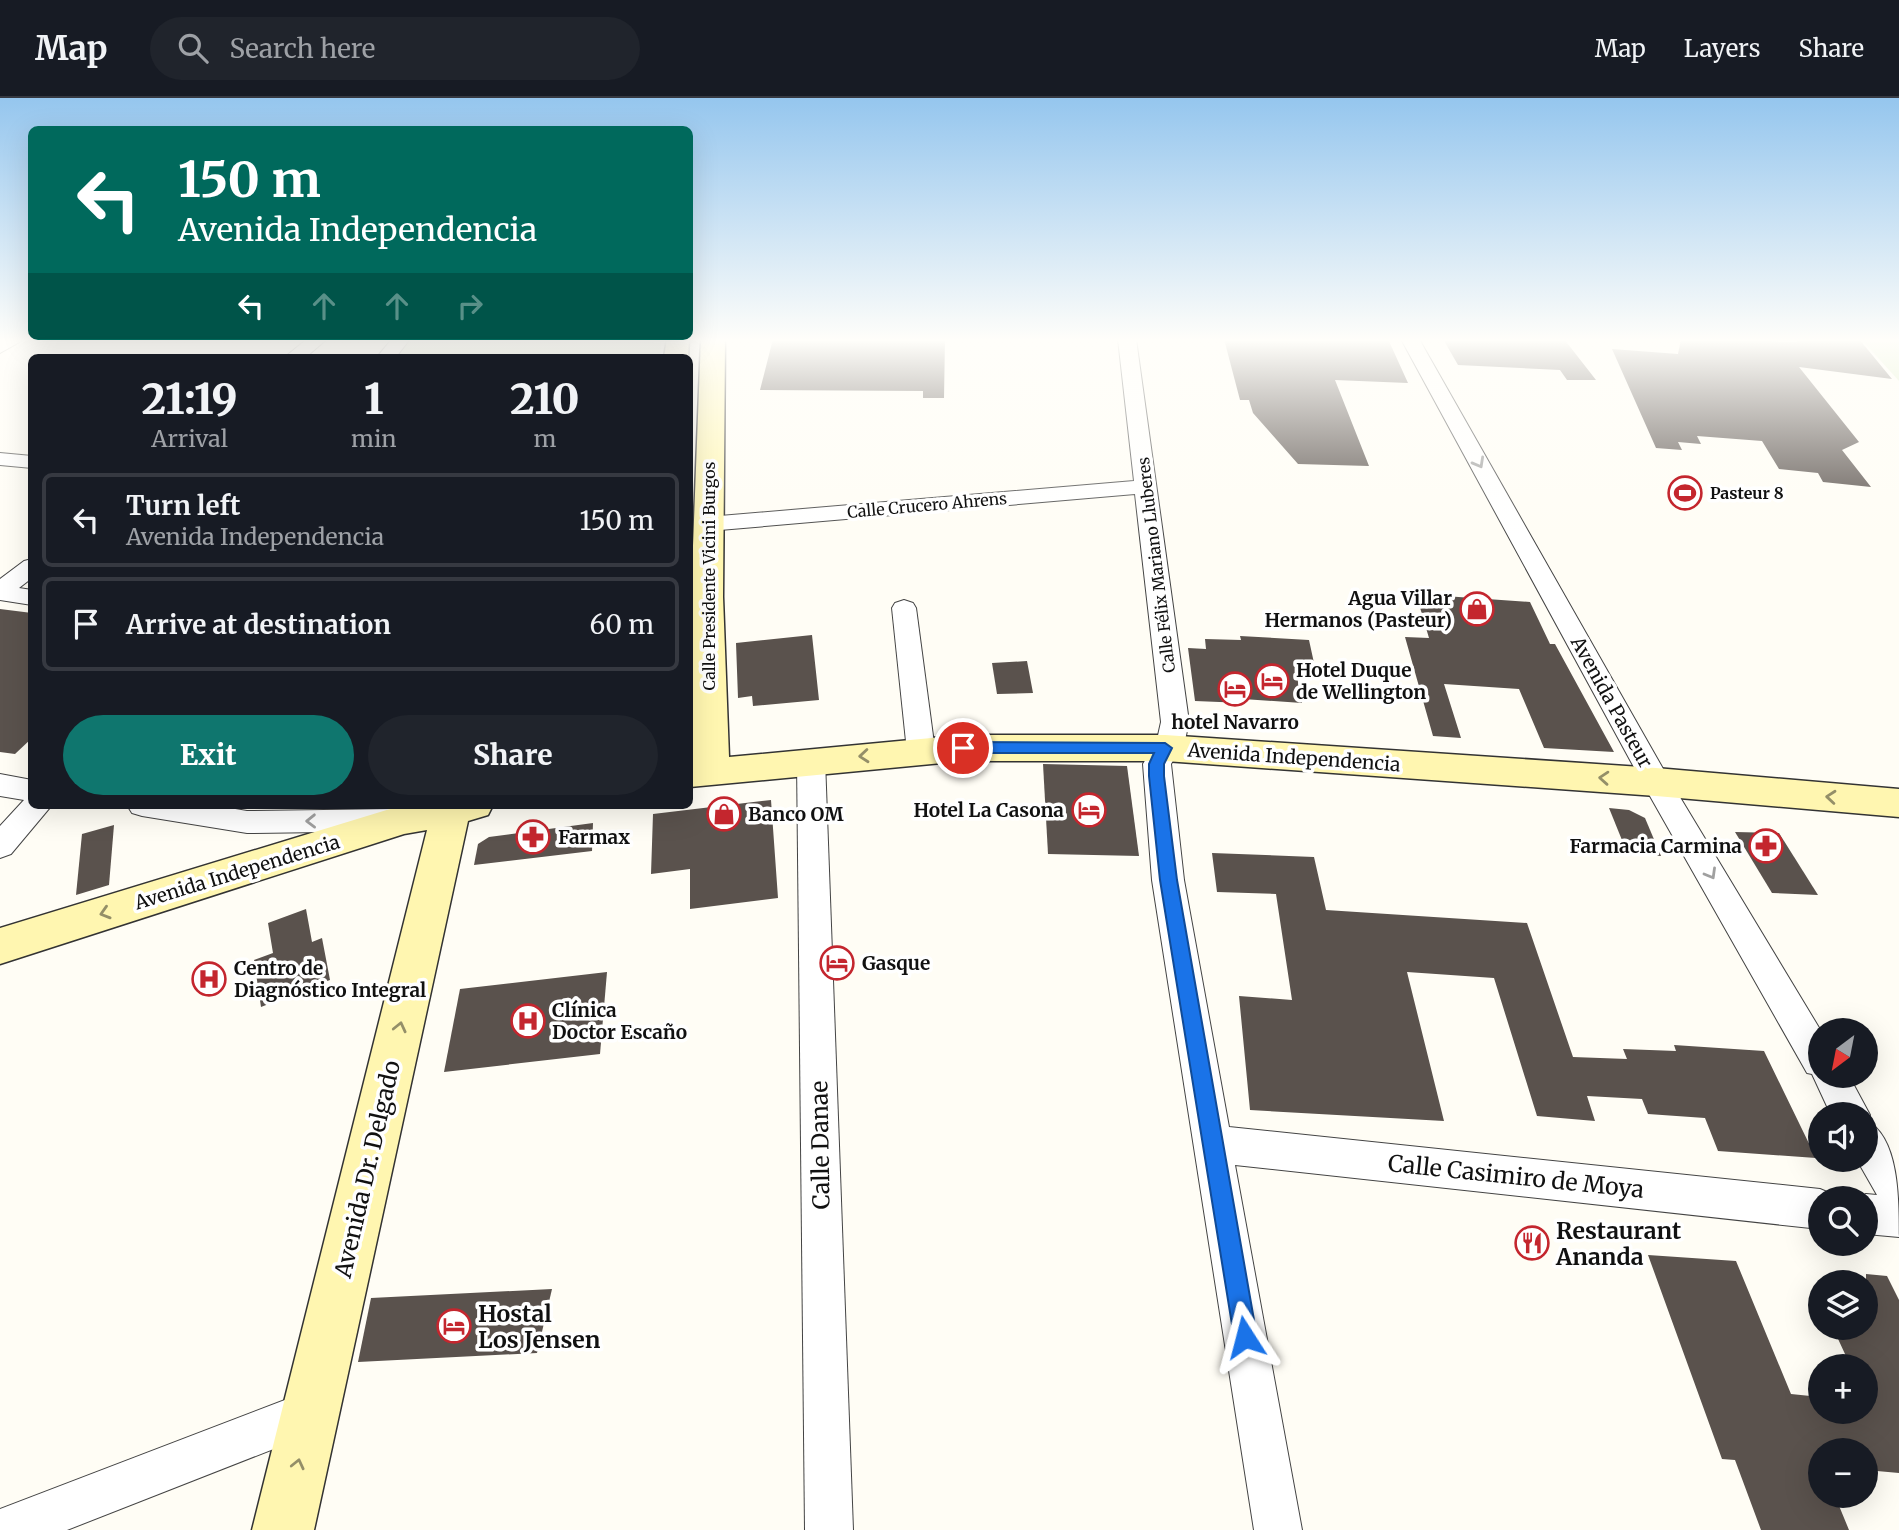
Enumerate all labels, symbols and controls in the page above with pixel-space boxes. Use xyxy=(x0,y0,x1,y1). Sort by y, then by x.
search box xyxy=(150,17,640,80)
text: Map xyxy=(35,28,108,69)
icon: search xyxy=(174,29,212,67)
text: Search here xyxy=(230,32,375,65)
text: Map xyxy=(1595,33,1646,64)
text: Layers xyxy=(1684,33,1760,64)
text: Share xyxy=(1798,33,1864,64)
text: 150 m xyxy=(178,149,321,210)
icon: left xyxy=(63,154,154,245)
text: Avenida Independencia xyxy=(178,210,537,250)
icon: left xyxy=(232,287,270,325)
icon: ahead xyxy=(305,287,343,325)
icon: ahead xyxy=(378,287,416,325)
icon: right xyxy=(451,287,489,325)
text: 21:19 xyxy=(141,373,238,425)
text: 1 xyxy=(364,373,384,425)
text: 210 xyxy=(510,373,580,425)
text: Arrival xyxy=(151,424,228,453)
text: min xyxy=(351,424,397,453)
text: m xyxy=(533,424,556,453)
one-way arrow xyxy=(1471,455,1484,468)
street label: Calle Félix Mariano Lluberes xyxy=(1133,456,1179,674)
street label: Calle Presidente Vicini Burgos xyxy=(699,461,719,690)
sports icon: Pasteur 8 xyxy=(1666,474,1704,512)
place label: Pasteur 8 xyxy=(1710,483,1784,503)
street label: Calle Crucero Ahrens xyxy=(846,488,1008,522)
text: Turn left xyxy=(126,489,240,522)
icon: left xyxy=(67,501,105,539)
text: 150 m xyxy=(580,504,654,537)
text: Avenida Independencia xyxy=(126,522,384,551)
place label: Agua Villar Hermanos (Pasteur) xyxy=(1265,586,1452,632)
shop icon: Agua Villar Hermanos (Pasteur) xyxy=(1458,590,1496,628)
icon: arrive xyxy=(67,605,105,643)
text: Arrive at destination xyxy=(126,608,391,641)
text: 60 m xyxy=(590,608,654,641)
street label: Avenida Pasteur xyxy=(1565,631,1658,772)
place label: Hotel Duque de Wellington xyxy=(1296,658,1426,704)
hotel icon: Hotel Duque de Wellington xyxy=(1253,662,1291,700)
hotel icon: hotel Navarro xyxy=(1216,670,1254,708)
place label: hotel Navarro xyxy=(1171,710,1299,734)
button: Exit xyxy=(63,715,354,795)
button: Share xyxy=(368,715,658,795)
pin xyxy=(933,718,993,778)
icon: arrive xyxy=(944,729,982,767)
street label: Avenida Independencia xyxy=(1186,738,1401,776)
one-way arrow xyxy=(858,748,869,763)
one-way arrow xyxy=(1598,771,1609,786)
one-way arrow xyxy=(1825,790,1836,805)
hotel icon: Hotel La Casona xyxy=(1070,791,1108,829)
shop icon: Banco OM xyxy=(705,795,743,833)
place label: Hotel La Casona xyxy=(914,798,1064,822)
place label: Banco OM xyxy=(748,802,844,826)
one-way arrow xyxy=(305,813,315,829)
pharmacy icon: Farmax xyxy=(514,818,552,856)
place label: Farmax xyxy=(558,825,630,849)
pharmacy icon: Farmacia Carmina xyxy=(1747,827,1785,865)
street label: Avenida Independencia xyxy=(131,829,342,915)
place label: Farmacia Carmina xyxy=(1569,834,1742,858)
one-way arrow xyxy=(1702,867,1715,880)
one-way arrow xyxy=(99,905,112,919)
hotel icon: Gasque xyxy=(818,944,856,982)
place label: Gasque xyxy=(862,951,930,975)
place label: Centro de Diagnóstico Integral xyxy=(234,956,426,1002)
hospital icon: Centro de Diagnóstico Integral xyxy=(190,960,228,998)
place label: Clínica Doctor Escaño xyxy=(552,998,687,1044)
hospital icon: Clínica Doctor Escaño xyxy=(509,1002,547,1040)
north arrow xyxy=(1808,1018,1878,1088)
map controls xyxy=(1808,1018,1878,1508)
one-way arrow xyxy=(392,1021,406,1033)
street label: Avenida Dr. Delgado xyxy=(328,1058,406,1281)
street label: Calle Danae xyxy=(804,1080,836,1210)
button: sound xyxy=(1808,1102,1878,1172)
street label: Calle Casimiro de Moya xyxy=(1387,1148,1645,1204)
button: search xyxy=(1808,1186,1878,1256)
place label: Restaurant Ananda xyxy=(1555,1216,1681,1271)
restaurant icon: Restaurant Ananda xyxy=(1513,1224,1551,1262)
button: layers xyxy=(1808,1270,1878,1340)
place label: Hostal Los Jensen xyxy=(478,1299,601,1354)
position arrow xyxy=(1208,1300,1282,1374)
hotel icon: Hostal Los Jensen xyxy=(435,1307,473,1345)
button: + xyxy=(1808,1354,1878,1424)
button: − xyxy=(1808,1438,1878,1508)
one-way arrow xyxy=(290,1458,305,1470)

